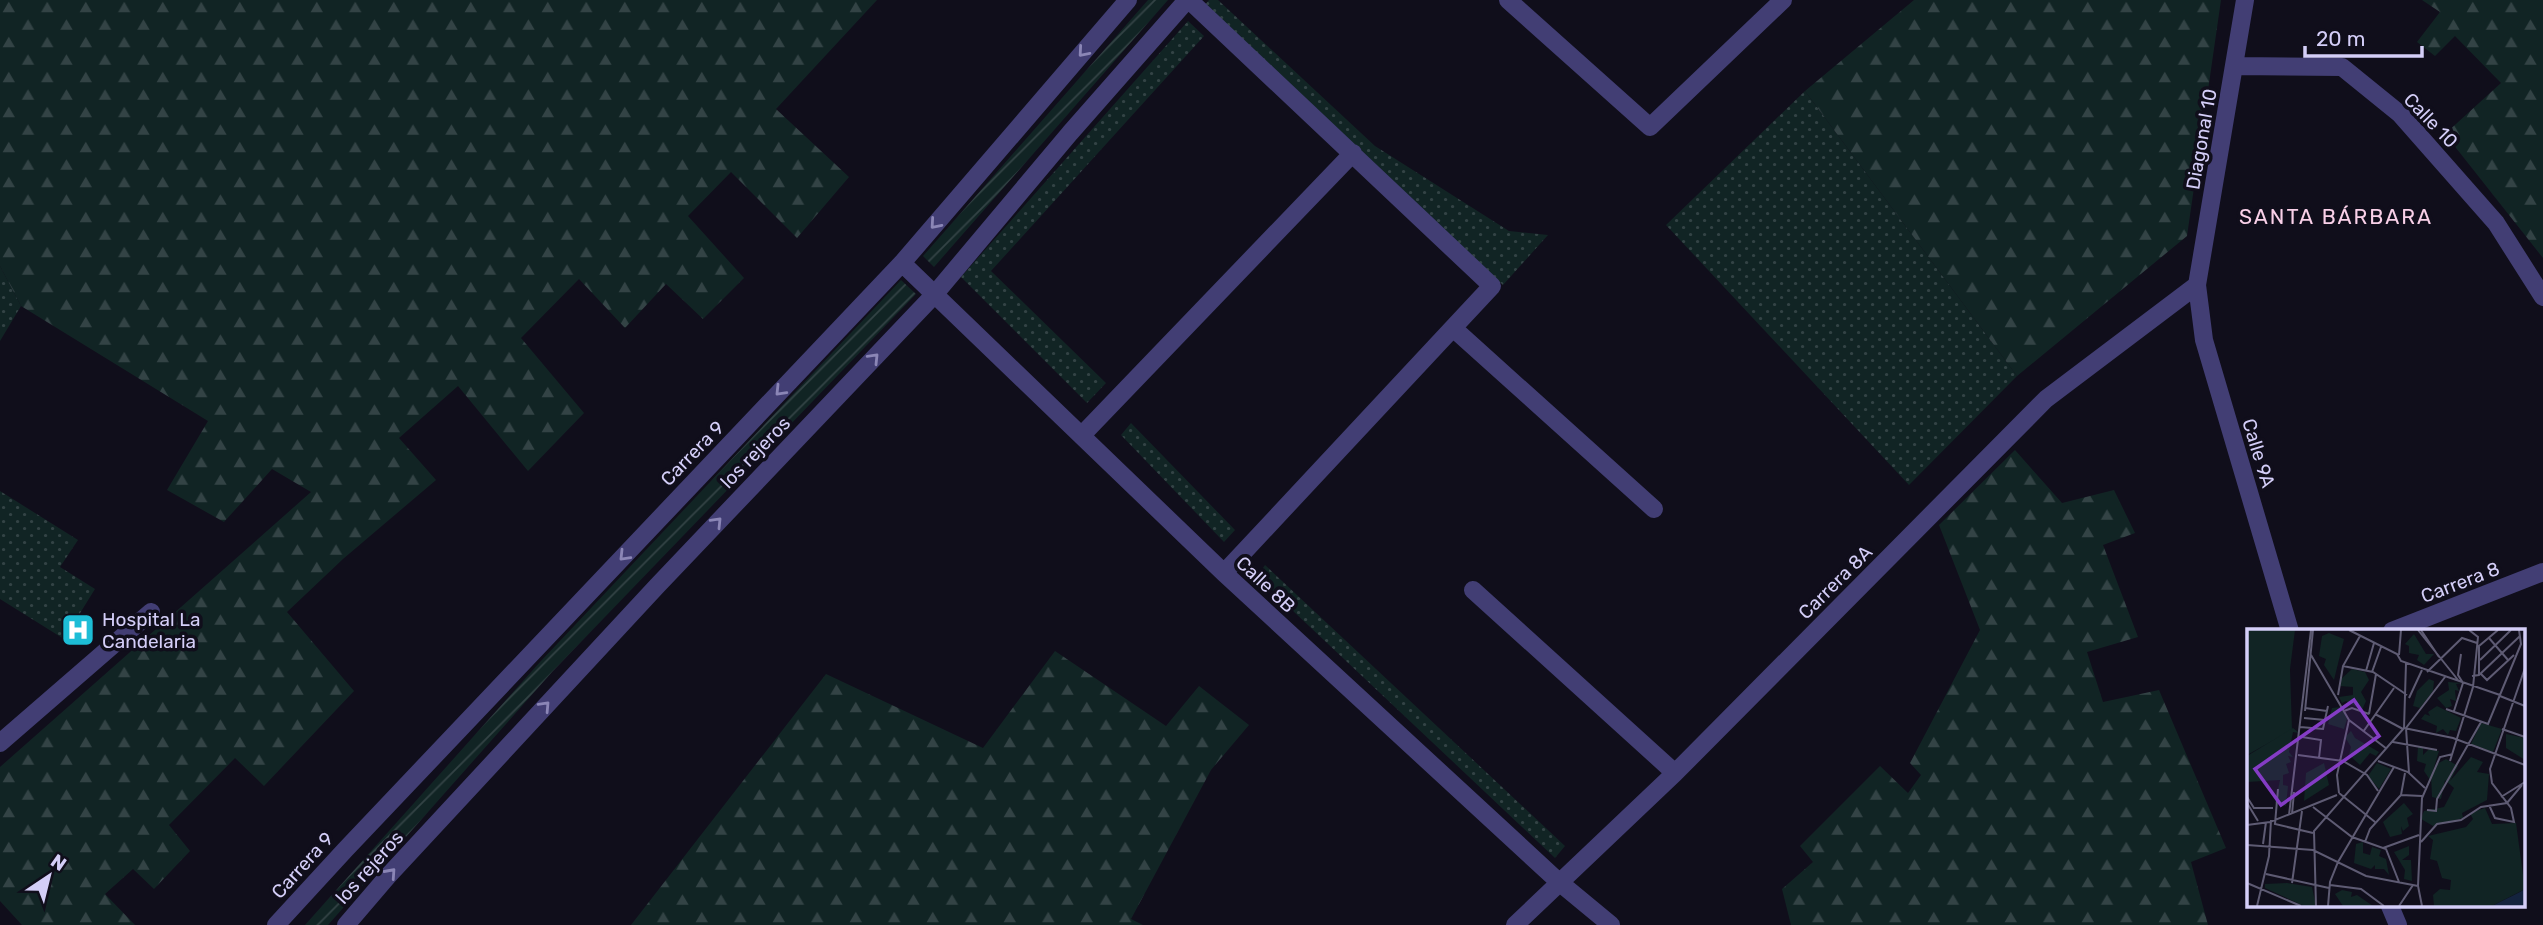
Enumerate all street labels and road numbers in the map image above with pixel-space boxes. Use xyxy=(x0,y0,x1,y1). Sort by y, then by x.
street label: Diagonal 10 xyxy=(2181,87,2222,191)
street label: Calle 10 xyxy=(2399,88,2462,153)
street label: los rejeros xyxy=(716,412,795,493)
street label: Carrera 9 xyxy=(656,416,729,491)
street label: Calle 9A xyxy=(2237,416,2280,491)
street label: Carrera 8A xyxy=(1794,540,1877,624)
street label: Calle 8B xyxy=(1231,551,1300,617)
street label: Carrera 8 xyxy=(2418,557,2503,608)
street label: los rejeros xyxy=(331,826,408,909)
street label: Carrera 9 xyxy=(267,827,338,903)

